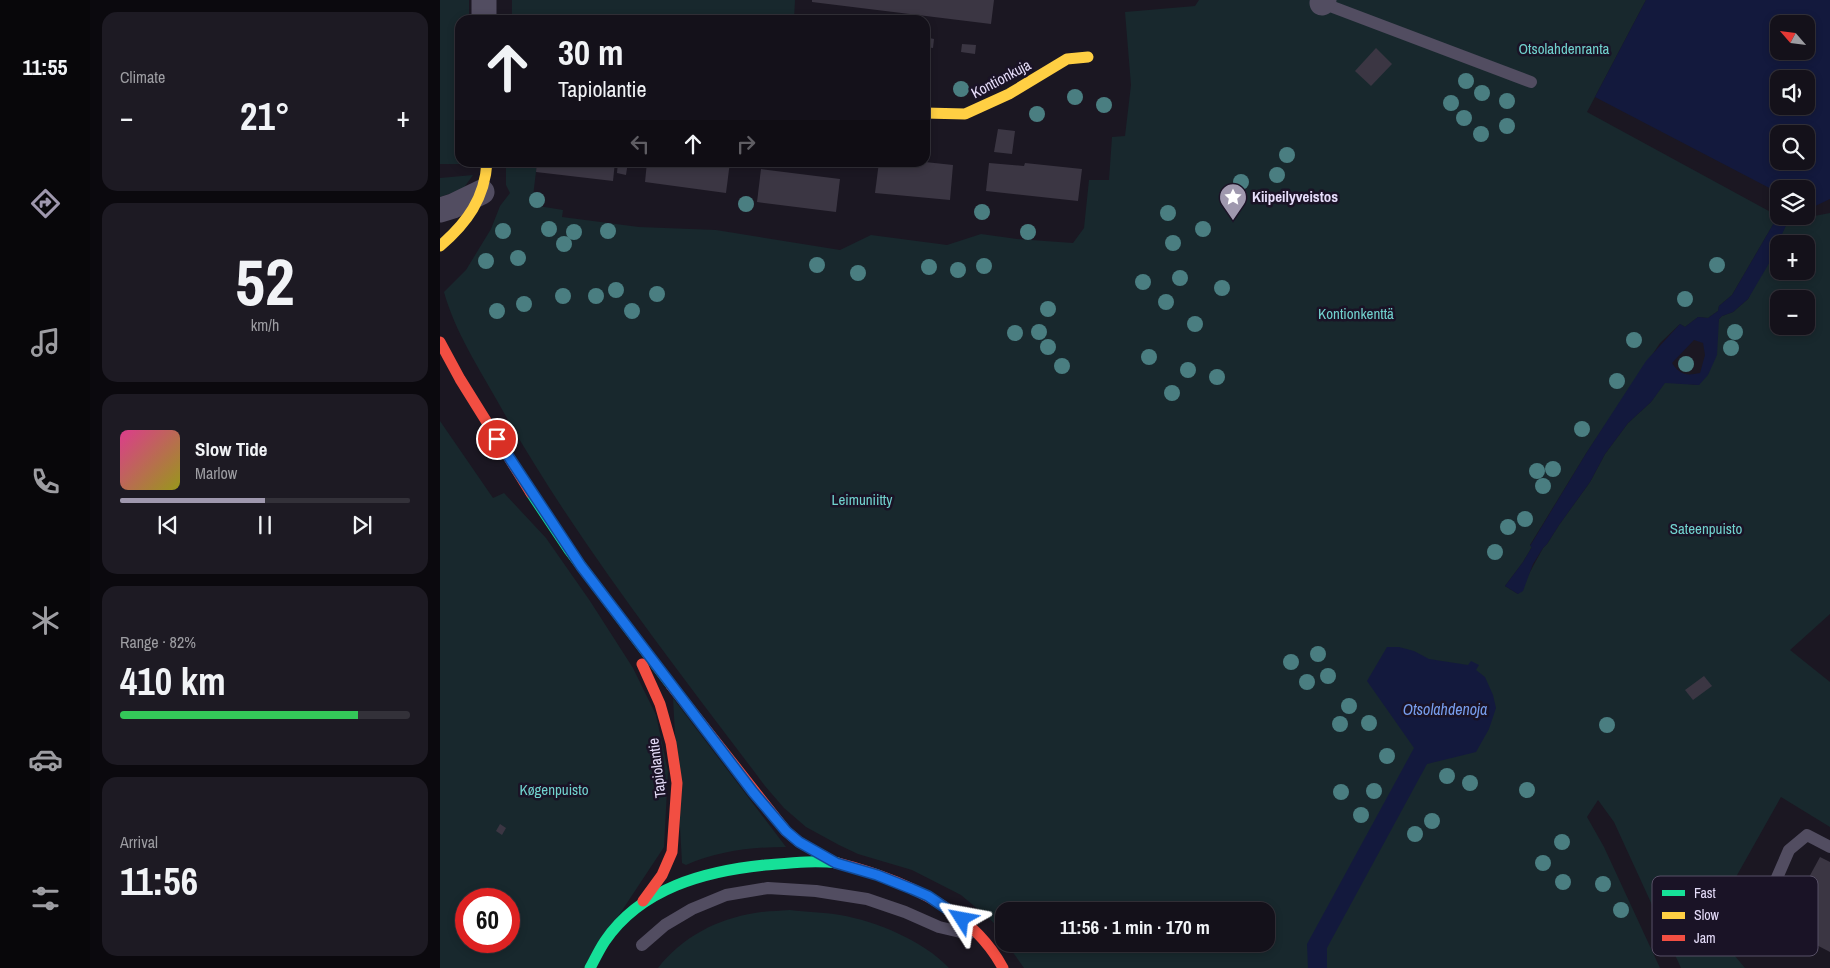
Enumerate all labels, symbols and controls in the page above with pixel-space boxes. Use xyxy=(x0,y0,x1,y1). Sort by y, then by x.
north arrow xyxy=(1770,15,1815,60)
map controls xyxy=(1770,15,1815,335)
text: 30 m xyxy=(558,29,623,76)
icon: ahead xyxy=(475,35,540,100)
park label: Otsolahdenranta xyxy=(1519,38,1610,59)
text: 11:55 xyxy=(22,52,68,82)
street label: Kontionkuja xyxy=(967,54,1035,103)
text: Climate xyxy=(120,66,165,88)
button: sound xyxy=(1770,70,1815,115)
text: Tapiolantie xyxy=(558,74,647,104)
text: 21° xyxy=(240,91,290,142)
text: − xyxy=(120,98,133,136)
text: + xyxy=(397,98,410,136)
button: search xyxy=(1770,125,1815,170)
icon: left xyxy=(626,130,654,158)
icon: ahead xyxy=(679,130,707,158)
icon: right xyxy=(732,130,760,158)
button: layers xyxy=(1770,180,1815,225)
place icon: Kiipeilyveistos xyxy=(1218,182,1248,221)
icon: directions xyxy=(28,186,63,221)
place label: Kiipeilyveistos xyxy=(1252,186,1338,207)
button: + xyxy=(1770,235,1815,280)
text: 52 xyxy=(235,238,295,325)
button: − xyxy=(1770,290,1815,335)
park label: Kontionkenttä xyxy=(1318,303,1394,324)
text: km/h xyxy=(251,314,279,336)
icon: music xyxy=(28,325,63,360)
pin xyxy=(476,418,518,460)
icon: arrive xyxy=(483,425,511,453)
text: Slow Tide xyxy=(195,436,267,462)
text: Marlow xyxy=(195,462,237,484)
icon: phone xyxy=(28,464,63,499)
park label: Leimuniitty xyxy=(832,489,893,510)
icon: previous xyxy=(154,511,182,539)
icon: pause xyxy=(251,511,279,539)
icon: next xyxy=(348,511,376,539)
park label: Sateenpuisto xyxy=(1670,518,1742,539)
icon: climate xyxy=(28,603,63,638)
text: Range · 82% xyxy=(120,631,196,653)
text: 410 km xyxy=(120,656,226,707)
water label: Otsolahdenoja xyxy=(1403,698,1487,720)
street label: Tapiolantie xyxy=(642,737,671,799)
icon: car xyxy=(28,742,63,777)
park label: Køgenpuisto xyxy=(519,779,589,800)
text: Arrival xyxy=(120,831,158,853)
text: 11:56 xyxy=(120,856,198,907)
legend xyxy=(1652,876,1818,956)
icon: filters xyxy=(28,881,63,916)
text: Fast xyxy=(1694,884,1716,902)
speed limit sign: 60 xyxy=(455,888,520,953)
position arrow xyxy=(935,892,987,944)
text: Slow xyxy=(1694,906,1720,924)
text: 11:56 · 1 min · 170 m xyxy=(1060,914,1210,940)
text: Jam xyxy=(1694,929,1716,947)

